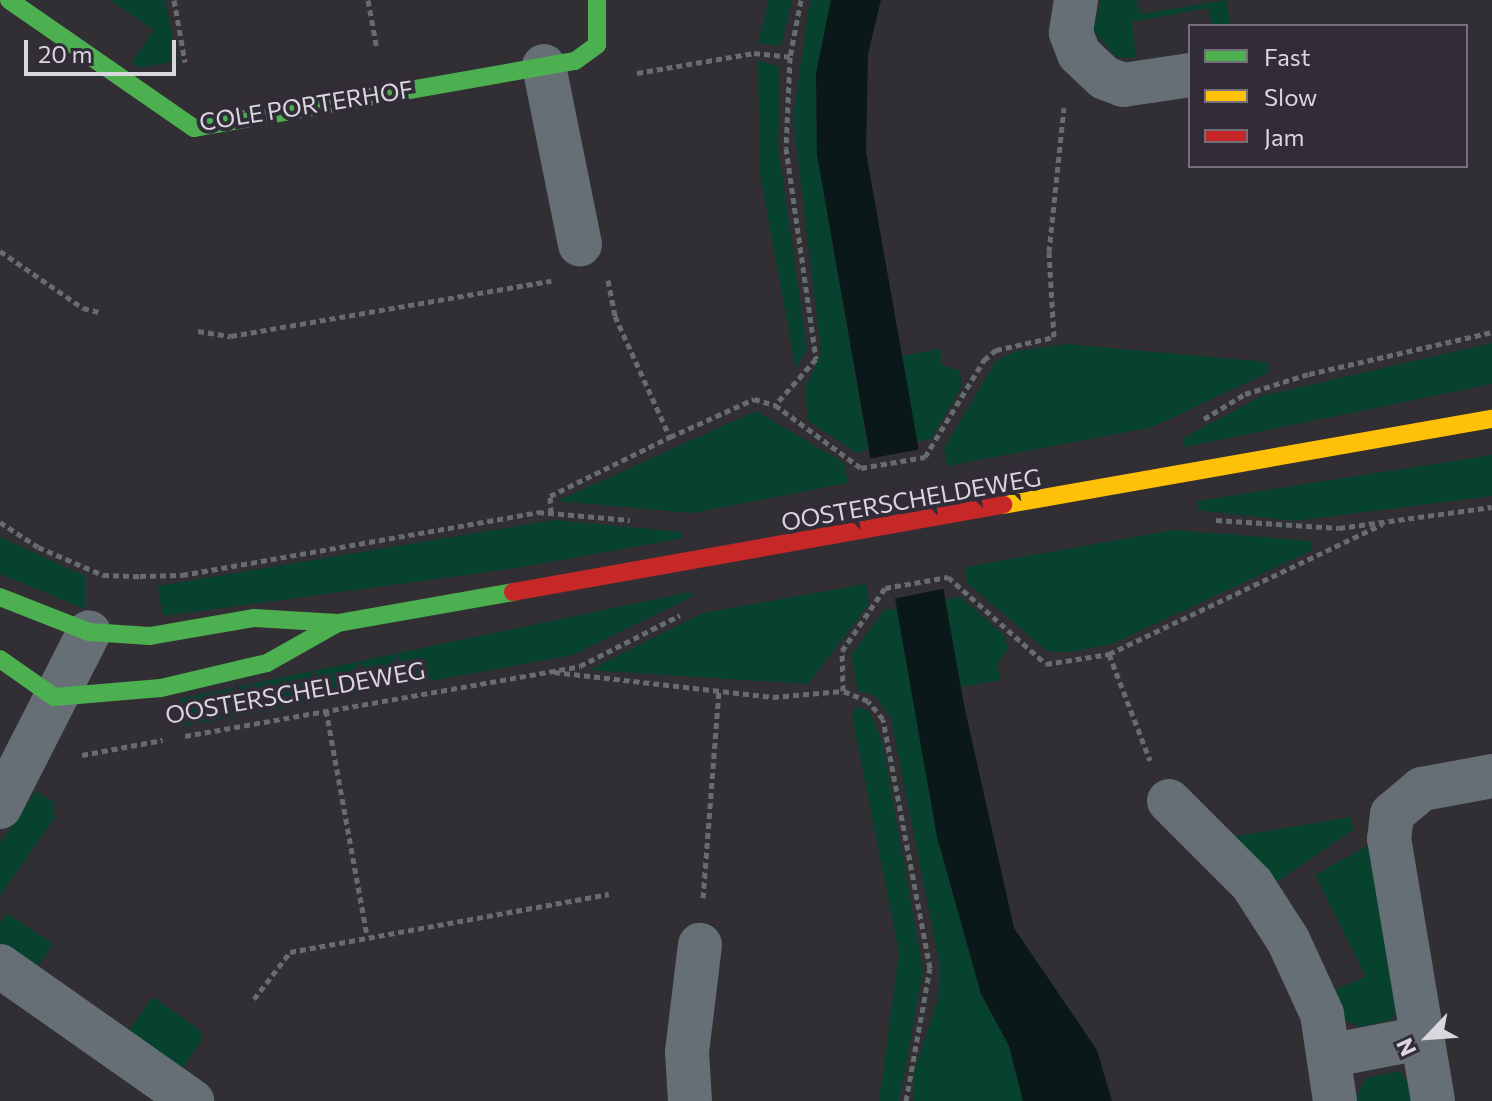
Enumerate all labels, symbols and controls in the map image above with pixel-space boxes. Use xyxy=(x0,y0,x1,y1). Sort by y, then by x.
scale bar xyxy=(28,24,180,74)
legend xyxy=(1188,24,1468,168)
text: 20 m xyxy=(38,39,92,68)
text: Fast xyxy=(1264,42,1311,71)
street label: COLE PORTERHOF xyxy=(197,74,415,136)
text: Slow xyxy=(1264,82,1317,111)
text: Jam xyxy=(1264,122,1304,151)
street label: OOSTERSCHELDEWEG xyxy=(779,462,1043,536)
street label: OOSTERSCHELDEWEG xyxy=(163,655,427,729)
north arrow xyxy=(1388,997,1468,1077)
text: N xyxy=(1390,1034,1422,1061)

